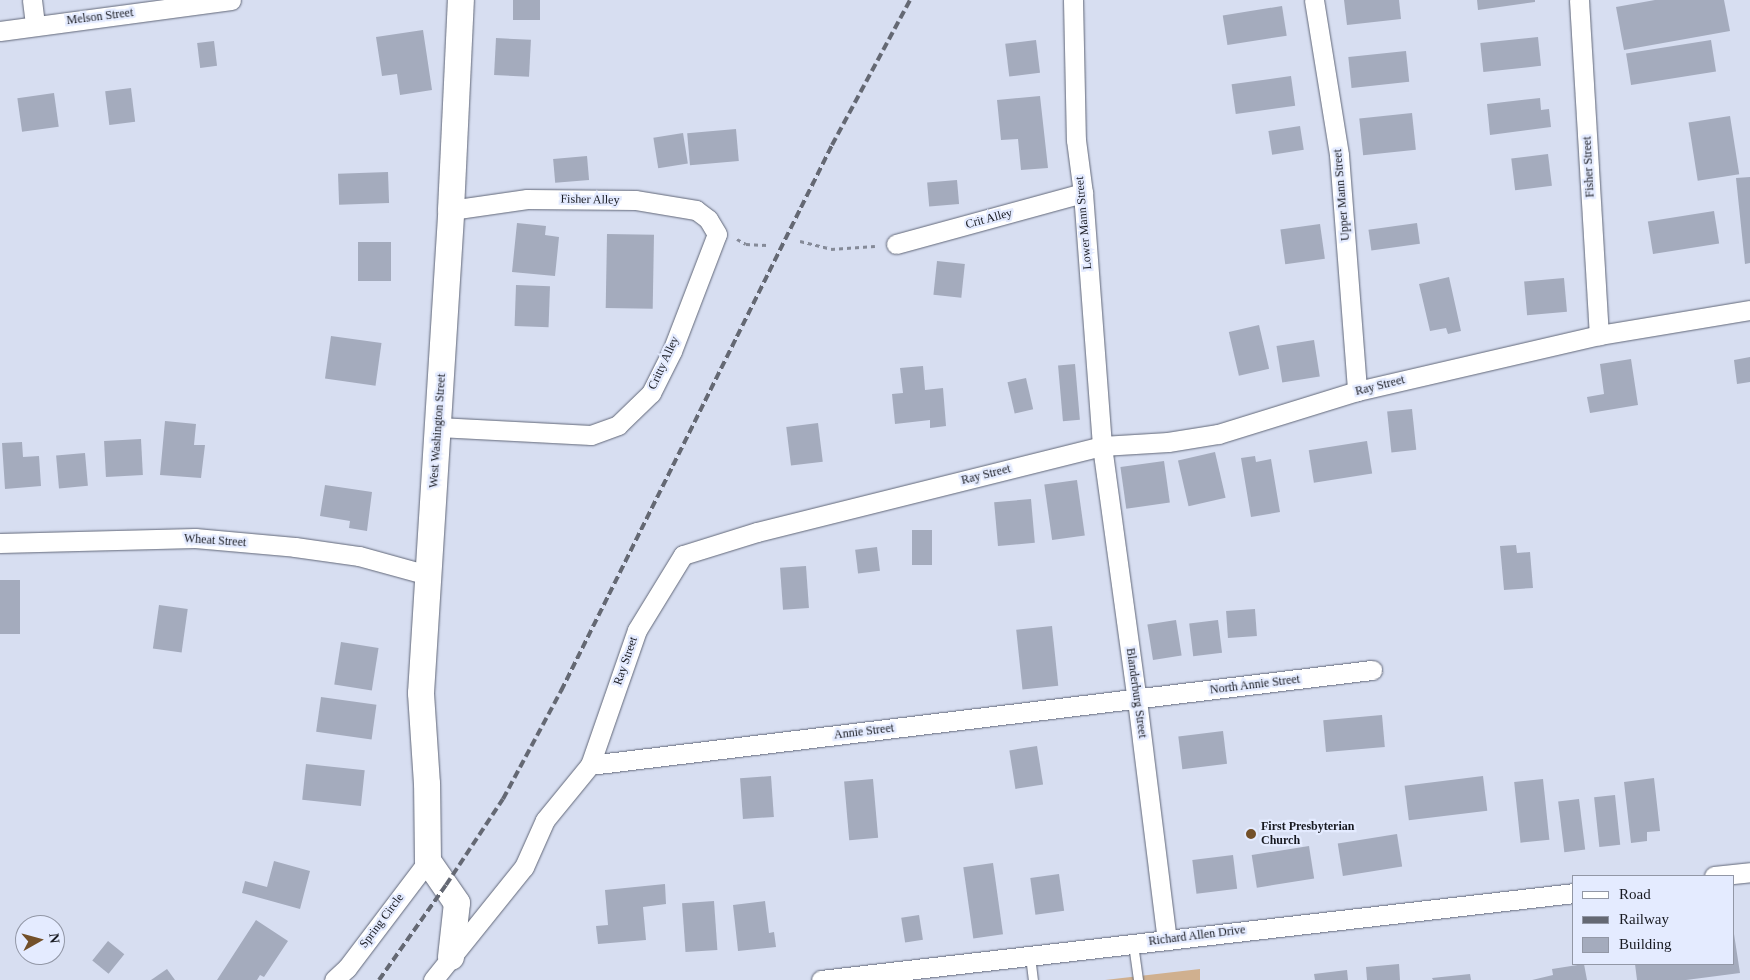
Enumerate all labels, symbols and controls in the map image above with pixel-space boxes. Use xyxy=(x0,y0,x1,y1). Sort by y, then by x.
street label: Melson Street xyxy=(66,6,134,28)
street label: Fisher Street xyxy=(1580,136,1598,198)
street label: Upper Mann Street xyxy=(1331,149,1353,241)
street label: Lower Mann Street xyxy=(1073,176,1095,270)
street label: Fisher Alley xyxy=(560,192,620,208)
street label: Crit Alley xyxy=(964,206,1014,232)
street label: Critty Alley xyxy=(645,334,683,392)
street label: West Washington Street xyxy=(427,373,449,489)
street label: Ray Street xyxy=(1354,373,1406,399)
street label: Ray Street xyxy=(960,462,1012,488)
street label: Wheat Street xyxy=(183,532,247,550)
street label: Ray Street xyxy=(611,635,641,687)
street label: Blanderburg Street xyxy=(1123,647,1149,739)
street label: North Annie Street xyxy=(1209,672,1301,698)
street label: Annie Street xyxy=(833,721,895,743)
place label: First Presbyterian Church xyxy=(1261,820,1354,848)
marker: First Presbyterian Church xyxy=(1245,828,1257,840)
legend xyxy=(1572,875,1735,965)
text: Road xyxy=(1619,886,1651,902)
street label: Spring Circle xyxy=(357,891,407,951)
text: Railway xyxy=(1619,911,1669,927)
north arrow xyxy=(15,915,65,965)
street label: Richard Allen Drive xyxy=(1148,923,1246,949)
text: N xyxy=(46,932,62,944)
text: Building xyxy=(1619,936,1672,952)

